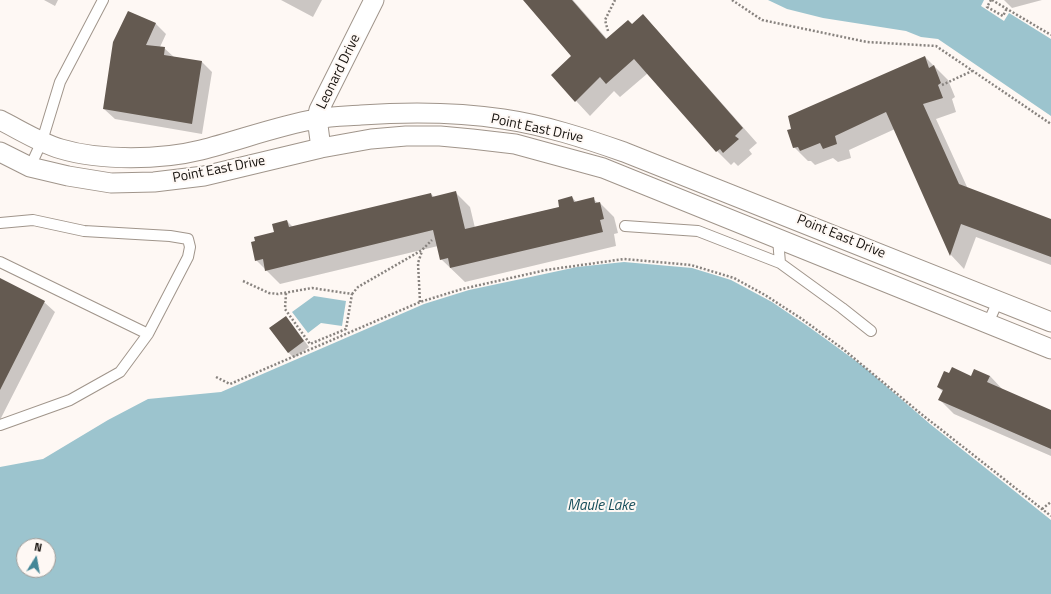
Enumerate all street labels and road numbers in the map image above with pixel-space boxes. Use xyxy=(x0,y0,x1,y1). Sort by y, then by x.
street label: Leonard Drive xyxy=(314,32,364,112)
street label: Point East Drive xyxy=(489,111,585,147)
street label: Point East Drive xyxy=(171,153,267,187)
street label: Point East Drive xyxy=(794,212,888,262)

